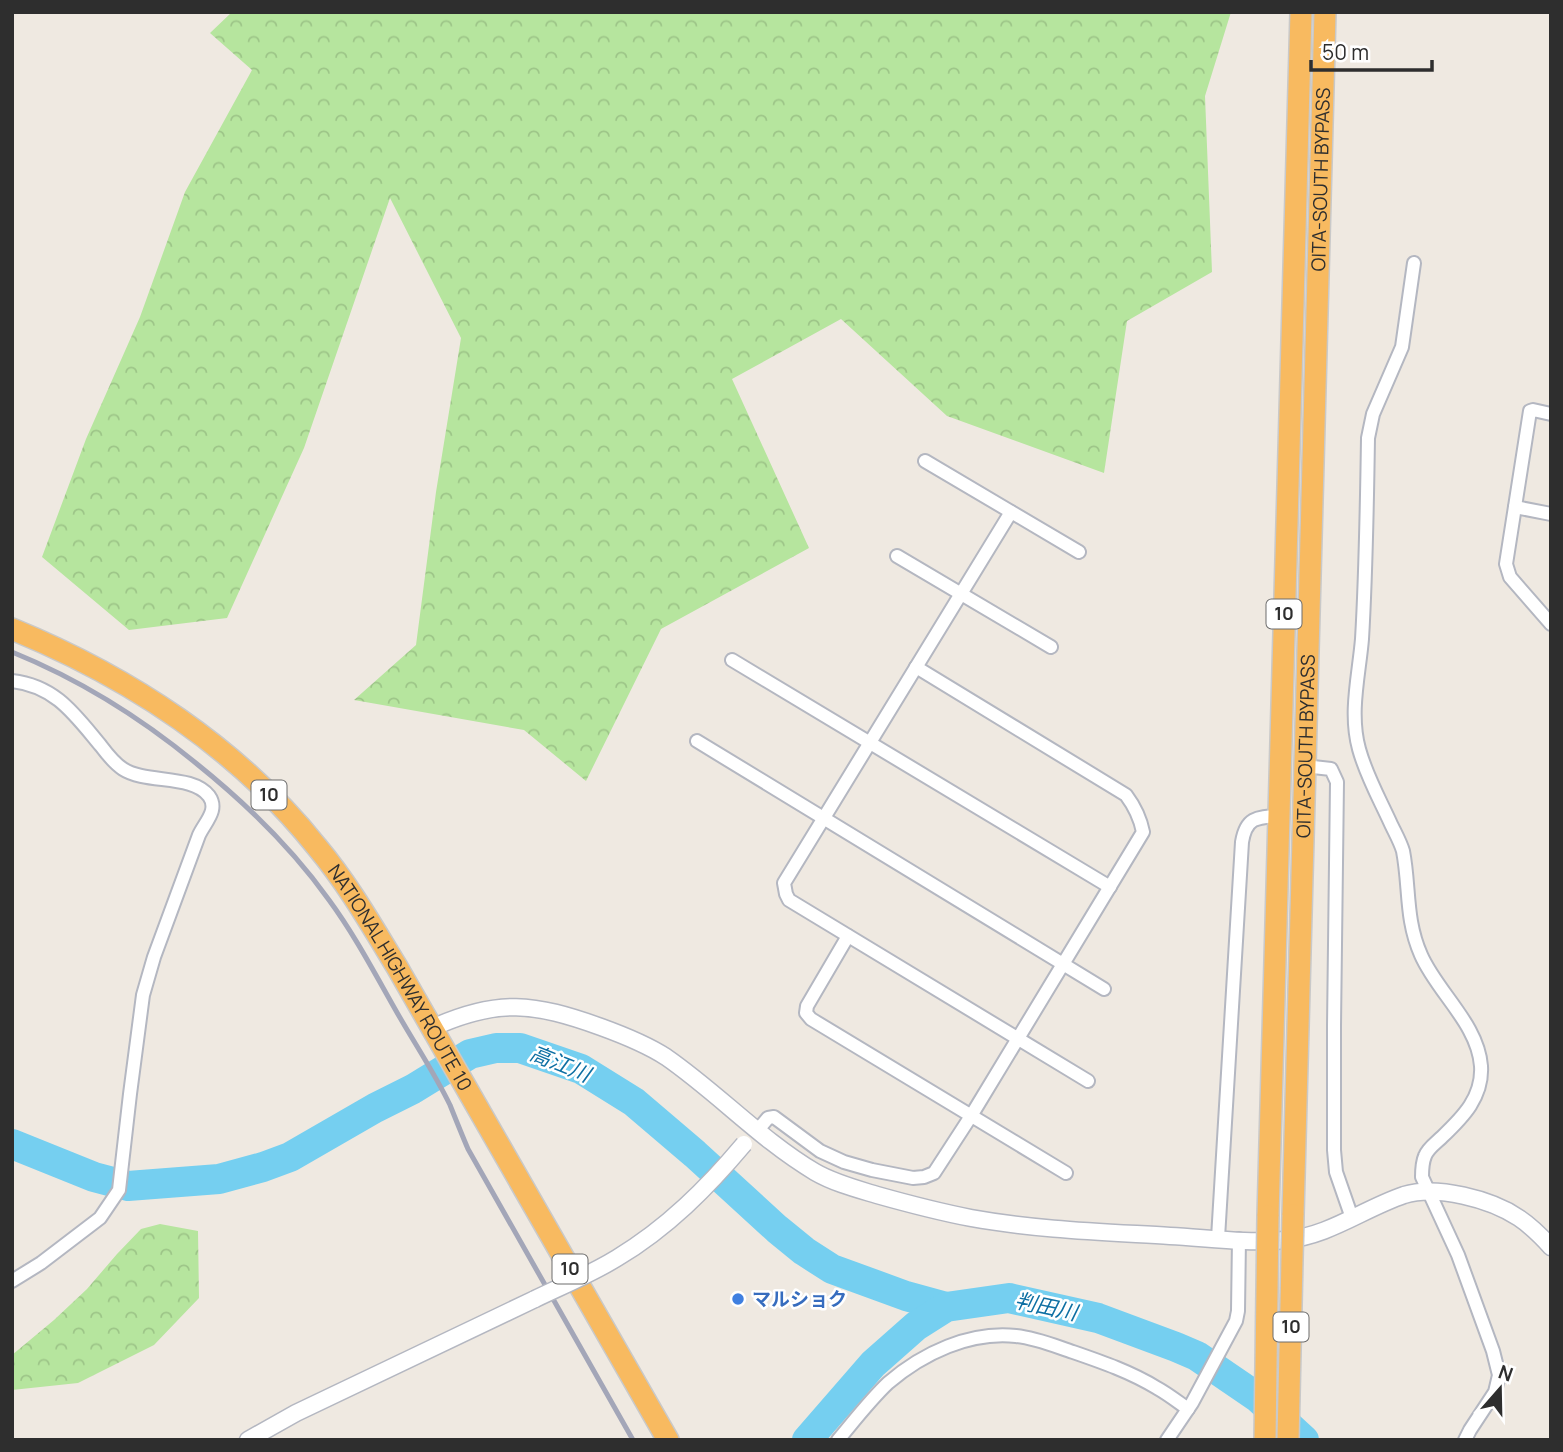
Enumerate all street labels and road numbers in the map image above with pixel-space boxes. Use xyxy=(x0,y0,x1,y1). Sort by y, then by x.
street label: OITA-SOUTH BYPASS xyxy=(1305,87,1336,272)
road number: 10 xyxy=(1266,600,1302,628)
street label: OITA-SOUTH BYPASS xyxy=(1290,654,1321,838)
road number: 10 xyxy=(252,780,286,810)
street label: NATIONAL HIGHWAY ROUTE 10 xyxy=(322,859,478,1096)
road number: 10 xyxy=(552,1254,588,1284)
road number: 10 xyxy=(1274,1312,1308,1342)

